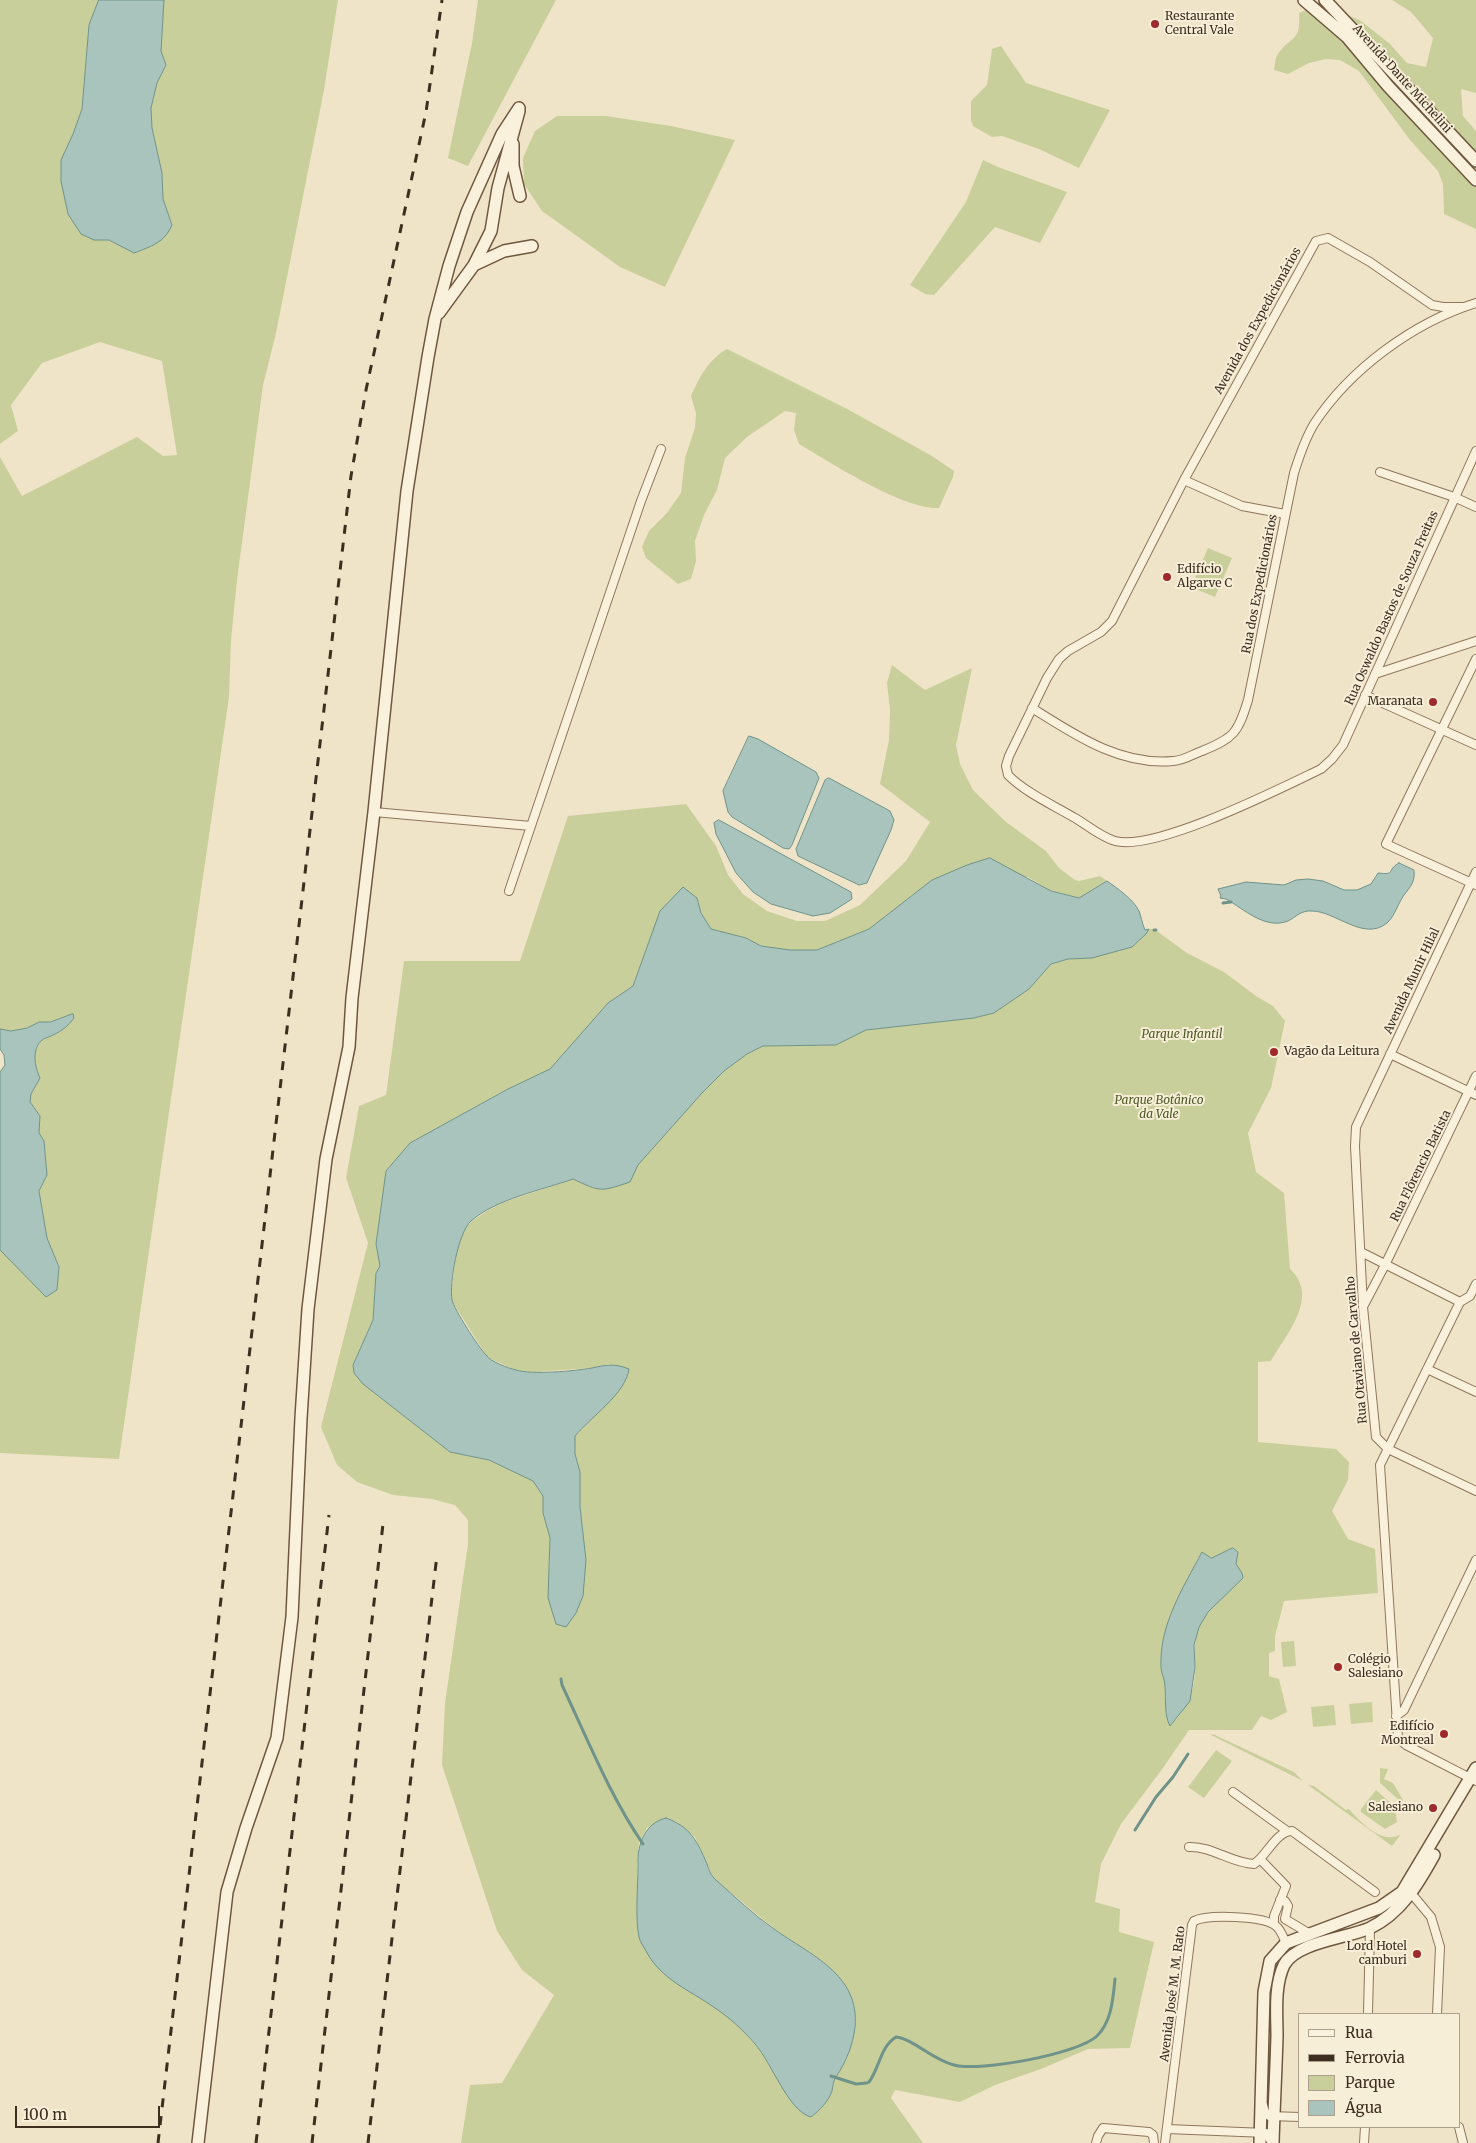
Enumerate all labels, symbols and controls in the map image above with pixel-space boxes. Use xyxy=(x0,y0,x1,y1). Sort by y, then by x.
place label: Restaurante Central Vale xyxy=(1165,10,1234,38)
marker: Restaurante Central Vale xyxy=(1149,18,1161,30)
street label: Avenida Dante Michelini xyxy=(1349,22,1455,136)
street label: Avenida dos Expedicionários xyxy=(1212,245,1304,397)
street label: Rua Oswaldo Bastos de Souza Freitas xyxy=(1342,509,1442,707)
street label: Rua dos Expedicionários xyxy=(1239,513,1281,655)
place label: Edifício Algarve C xyxy=(1177,563,1232,591)
marker: Edifício Algarve C xyxy=(1161,571,1173,583)
place label: Maranata xyxy=(1367,695,1423,709)
marker: Maranata xyxy=(1427,696,1439,708)
street label: Avenida Munir Hilal xyxy=(1381,926,1443,1036)
park label: Parque Infantil xyxy=(1141,1028,1223,1042)
place label: Vagão da Leitura xyxy=(1284,1045,1379,1059)
marker: Vagão da Leitura xyxy=(1268,1046,1280,1058)
park label: Parque Botânico da Vale xyxy=(1114,1094,1204,1122)
street label: Rua Flôrencio Batista xyxy=(1388,1108,1454,1224)
street label: Rua Otaviano de Carvalho xyxy=(1343,1276,1371,1424)
place label: Colégio Salesiano xyxy=(1348,1653,1403,1681)
marker: Colégio Salesiano xyxy=(1332,1661,1344,1673)
place label: Edifício Montreal xyxy=(1381,1720,1434,1748)
marker: Edifício Montreal xyxy=(1438,1728,1450,1740)
place label: Salesiano xyxy=(1368,1801,1423,1815)
marker: Salesiano xyxy=(1427,1802,1439,1814)
street label: Avenida José M. M. Rato xyxy=(1158,1925,1188,2063)
place label: Lord Hotel camburi xyxy=(1347,1940,1407,1968)
marker: Lord Hotel camburi xyxy=(1411,1948,1423,1960)
legend xyxy=(1298,2013,1461,2128)
text: Rua xyxy=(1345,2023,1373,2042)
text: Ferrovia xyxy=(1345,2048,1405,2067)
text: Parque xyxy=(1345,2073,1395,2092)
scale bar xyxy=(18,2096,162,2128)
text: Água xyxy=(1345,2098,1382,2117)
text: 100 m xyxy=(23,2105,67,2124)

